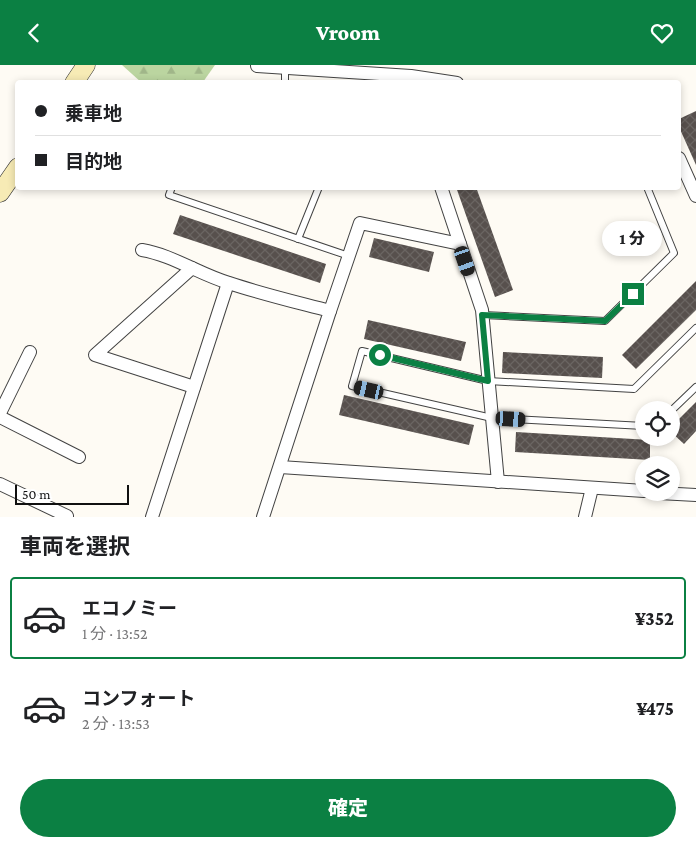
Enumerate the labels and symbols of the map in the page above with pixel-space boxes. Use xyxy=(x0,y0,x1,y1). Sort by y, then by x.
callout: 1 分 xyxy=(603,221,663,257)
car xyxy=(453,244,476,278)
route end xyxy=(622,283,644,305)
route start xyxy=(369,344,391,366)
car xyxy=(352,379,385,401)
car xyxy=(495,411,526,427)
scale bar xyxy=(15,482,129,505)

